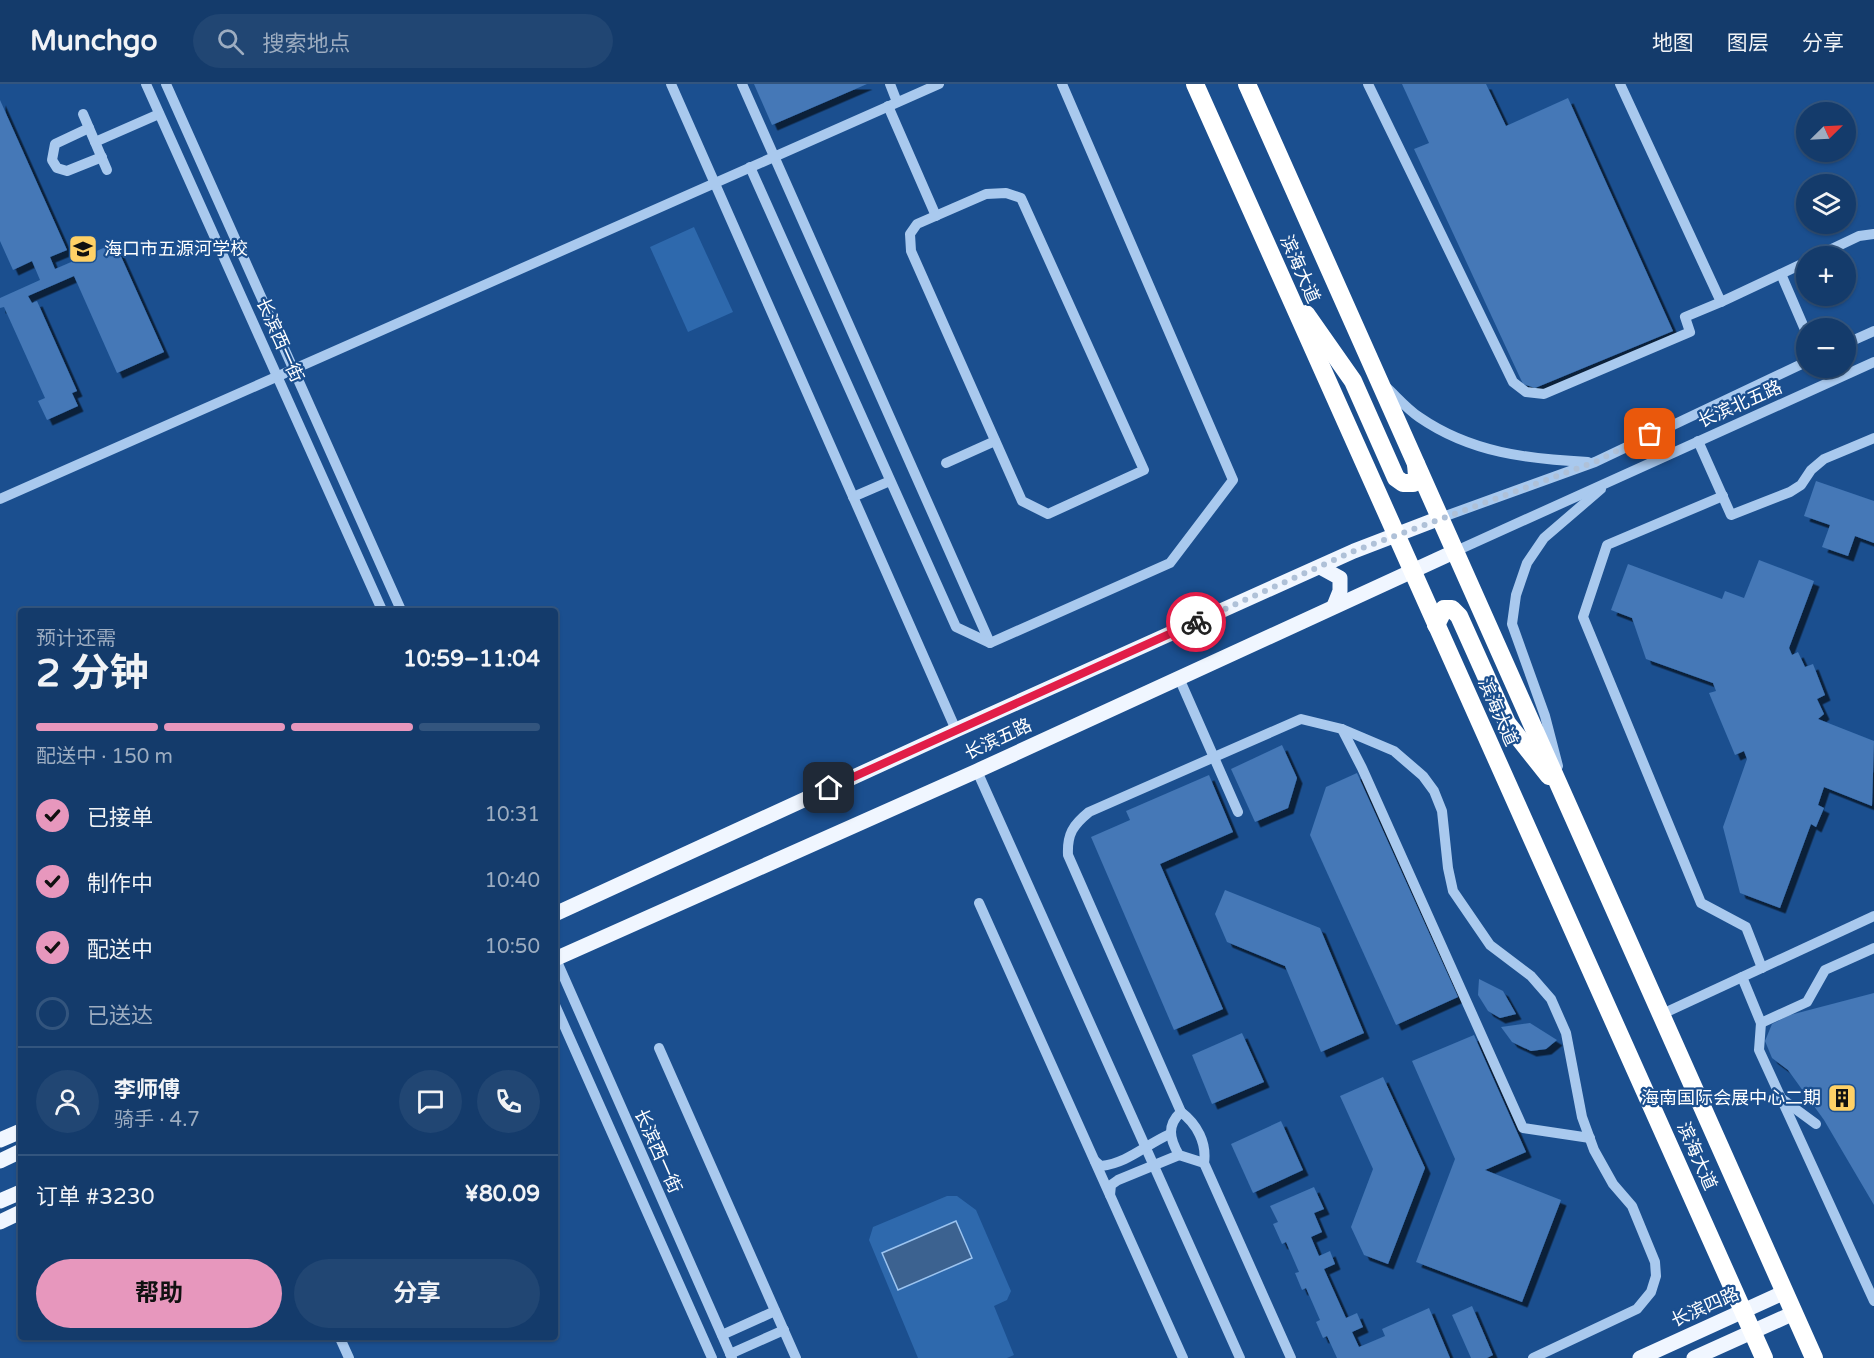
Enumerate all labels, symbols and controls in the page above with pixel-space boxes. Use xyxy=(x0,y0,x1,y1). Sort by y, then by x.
search box xyxy=(193,14,613,68)
text: Munchgo xyxy=(30,24,157,58)
icon: search xyxy=(214,25,247,58)
text: 搜索地点 xyxy=(262,31,350,57)
text: 地图 xyxy=(1652,31,1694,56)
text: 图层 xyxy=(1727,31,1769,56)
text: 分享 xyxy=(1802,31,1844,56)
north arrow xyxy=(1796,102,1856,162)
map controls xyxy=(1796,102,1856,378)
button: layers xyxy=(1796,174,1856,234)
street label: 滨海大道 xyxy=(1275,232,1325,306)
school or university icon: 海口市五源河学校 xyxy=(67,233,99,265)
place label: 海口市五源河学校 xyxy=(104,238,248,260)
button: + xyxy=(1796,246,1856,306)
street label: 长滨西一街 xyxy=(252,294,308,386)
button: − xyxy=(1796,318,1856,378)
street label: 长滨北五路 xyxy=(1694,376,1786,432)
pin xyxy=(1624,408,1675,459)
icon: bag xyxy=(1633,417,1666,450)
courier xyxy=(1166,592,1226,652)
icon: bike xyxy=(1180,606,1213,639)
text: 预计还需 xyxy=(36,627,116,651)
text: 10:59–11:04 xyxy=(403,646,540,672)
text: 2 分钟 xyxy=(36,650,149,697)
street label: 滨海大道 xyxy=(1473,675,1523,749)
street label: 长滨五路 xyxy=(961,714,1035,764)
text: 配送中 · 150 m xyxy=(36,745,173,769)
pin xyxy=(803,762,854,813)
icon: home xyxy=(812,771,845,804)
icon: check xyxy=(36,799,69,832)
text: 10:31 xyxy=(485,803,540,827)
text: 已接单 xyxy=(87,805,153,831)
icon: check xyxy=(36,865,69,898)
text: 10:40 xyxy=(485,869,540,893)
text: 制作中 xyxy=(87,871,153,897)
icon: check xyxy=(36,931,69,964)
text: 10:50 xyxy=(485,935,540,959)
text: 配送中 xyxy=(87,937,153,963)
text: 已送达 xyxy=(87,1003,153,1029)
button: person xyxy=(36,1070,99,1133)
button: chat xyxy=(399,1070,462,1133)
button: phone xyxy=(477,1070,540,1133)
text: 李师傅 xyxy=(114,1077,180,1103)
building icon: 海南国际会展中心二期 xyxy=(1826,1082,1858,1114)
place label: 海南国际会展中心二期 xyxy=(1641,1087,1821,1109)
street label: 长滨西一街 xyxy=(630,1105,686,1197)
text: 骑手 · 4.7 xyxy=(114,1108,200,1132)
street label: 滨海大道 xyxy=(1672,1119,1722,1193)
text: ¥80.09 xyxy=(465,1181,540,1207)
text: 订单 #3230 xyxy=(36,1184,154,1210)
button: 帮助 xyxy=(36,1259,282,1328)
button: 分享 xyxy=(294,1259,540,1328)
street label: 长滨四路 xyxy=(1668,1282,1742,1332)

